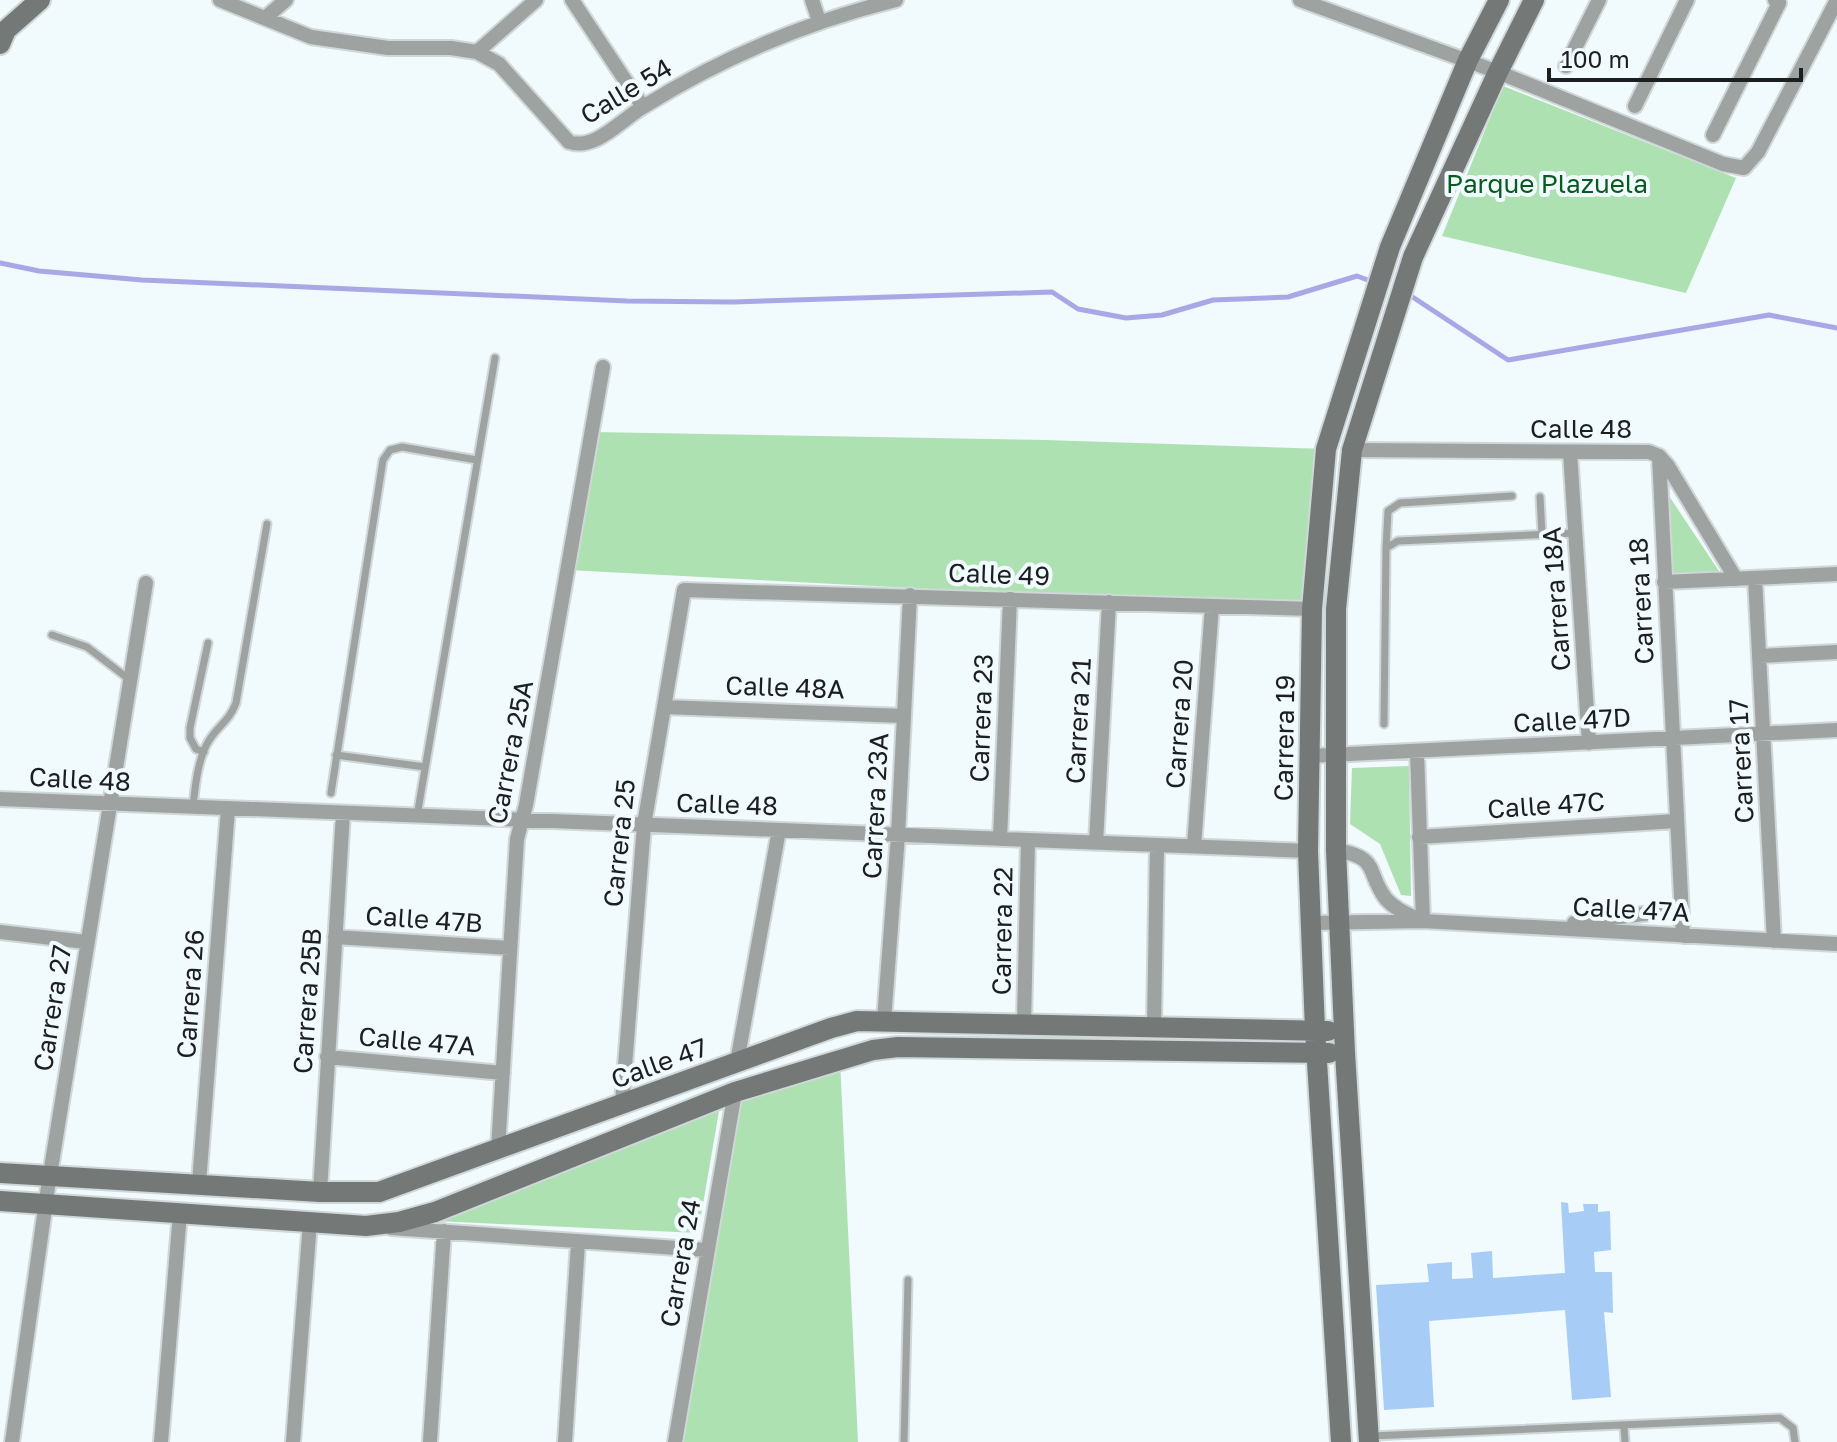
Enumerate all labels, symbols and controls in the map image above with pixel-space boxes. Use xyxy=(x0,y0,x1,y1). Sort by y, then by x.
scale bar xyxy=(1549,32,1801,82)
text: 100 m xyxy=(1561,44,1630,73)
street label: Calle 54 xyxy=(575,52,677,130)
park label: Parque Plazuela xyxy=(1446,168,1648,199)
street label: Calle 48 xyxy=(1530,413,1632,444)
street label: Carrera 18A xyxy=(1536,526,1576,672)
street label: Carrera 18 xyxy=(1622,537,1660,665)
street label: Calle 49 xyxy=(948,557,1050,591)
street label: Carrera 23 xyxy=(963,653,999,783)
street label: Carrera 21 xyxy=(1059,657,1097,785)
street label: Carrera 20 xyxy=(1159,658,1199,790)
street label: Calle 48A xyxy=(725,669,845,705)
street label: Carrera 19 xyxy=(1267,674,1301,802)
street label: Carrera 25A xyxy=(481,677,539,827)
street label: Carrera 17 xyxy=(1722,698,1760,824)
street label: Calle 47D xyxy=(1512,701,1632,739)
street label: Carrera 23A xyxy=(856,732,894,880)
street label: Calle 48 xyxy=(28,761,132,797)
street label: Carrera 25 xyxy=(597,777,641,909)
street label: Calle 47C xyxy=(1486,785,1606,825)
street label: Calle 48 xyxy=(675,787,779,821)
street label: Carrera 22 xyxy=(985,866,1019,996)
street label: Calle 47A xyxy=(1572,890,1690,928)
street label: Calle 47B xyxy=(364,899,484,939)
street label: Carrera 25B xyxy=(286,927,328,1075)
street label: Carrera 26 xyxy=(170,928,210,1060)
street label: Carrera 27 xyxy=(27,943,77,1073)
street label: Calle 47A xyxy=(357,1020,477,1062)
street label: Calle 47 xyxy=(607,1031,711,1095)
street label: Carrera 24 xyxy=(653,1197,707,1329)

